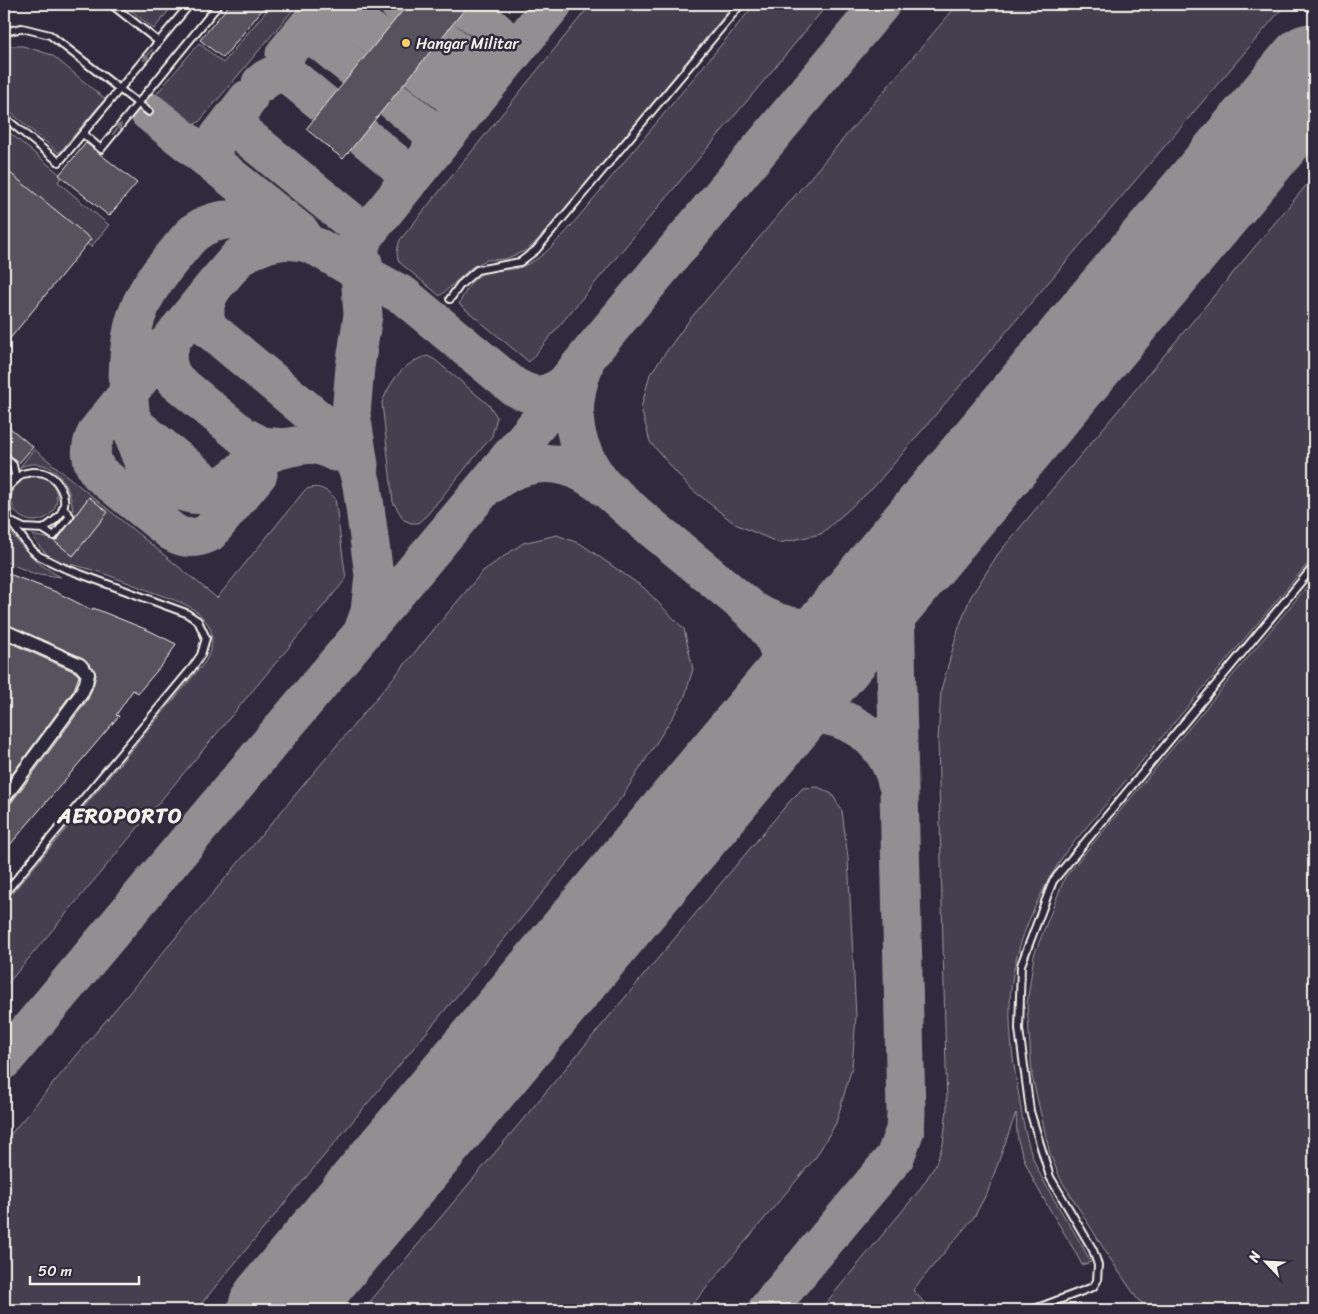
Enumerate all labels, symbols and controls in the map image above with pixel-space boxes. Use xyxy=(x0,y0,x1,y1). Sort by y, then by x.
place label: Hangar Militar xyxy=(416,29,520,58)
marker: Hangar Militar xyxy=(400,37,412,49)
one-way arrow xyxy=(143,48,154,61)
one-way arrow xyxy=(112,122,123,135)
district label: AEROPORTO xyxy=(56,797,183,835)
north arrow xyxy=(1240,1236,1290,1286)
text: N xyxy=(1241,1247,1268,1267)
scale bar xyxy=(30,1254,139,1286)
text: 50 m xyxy=(38,1258,73,1284)

